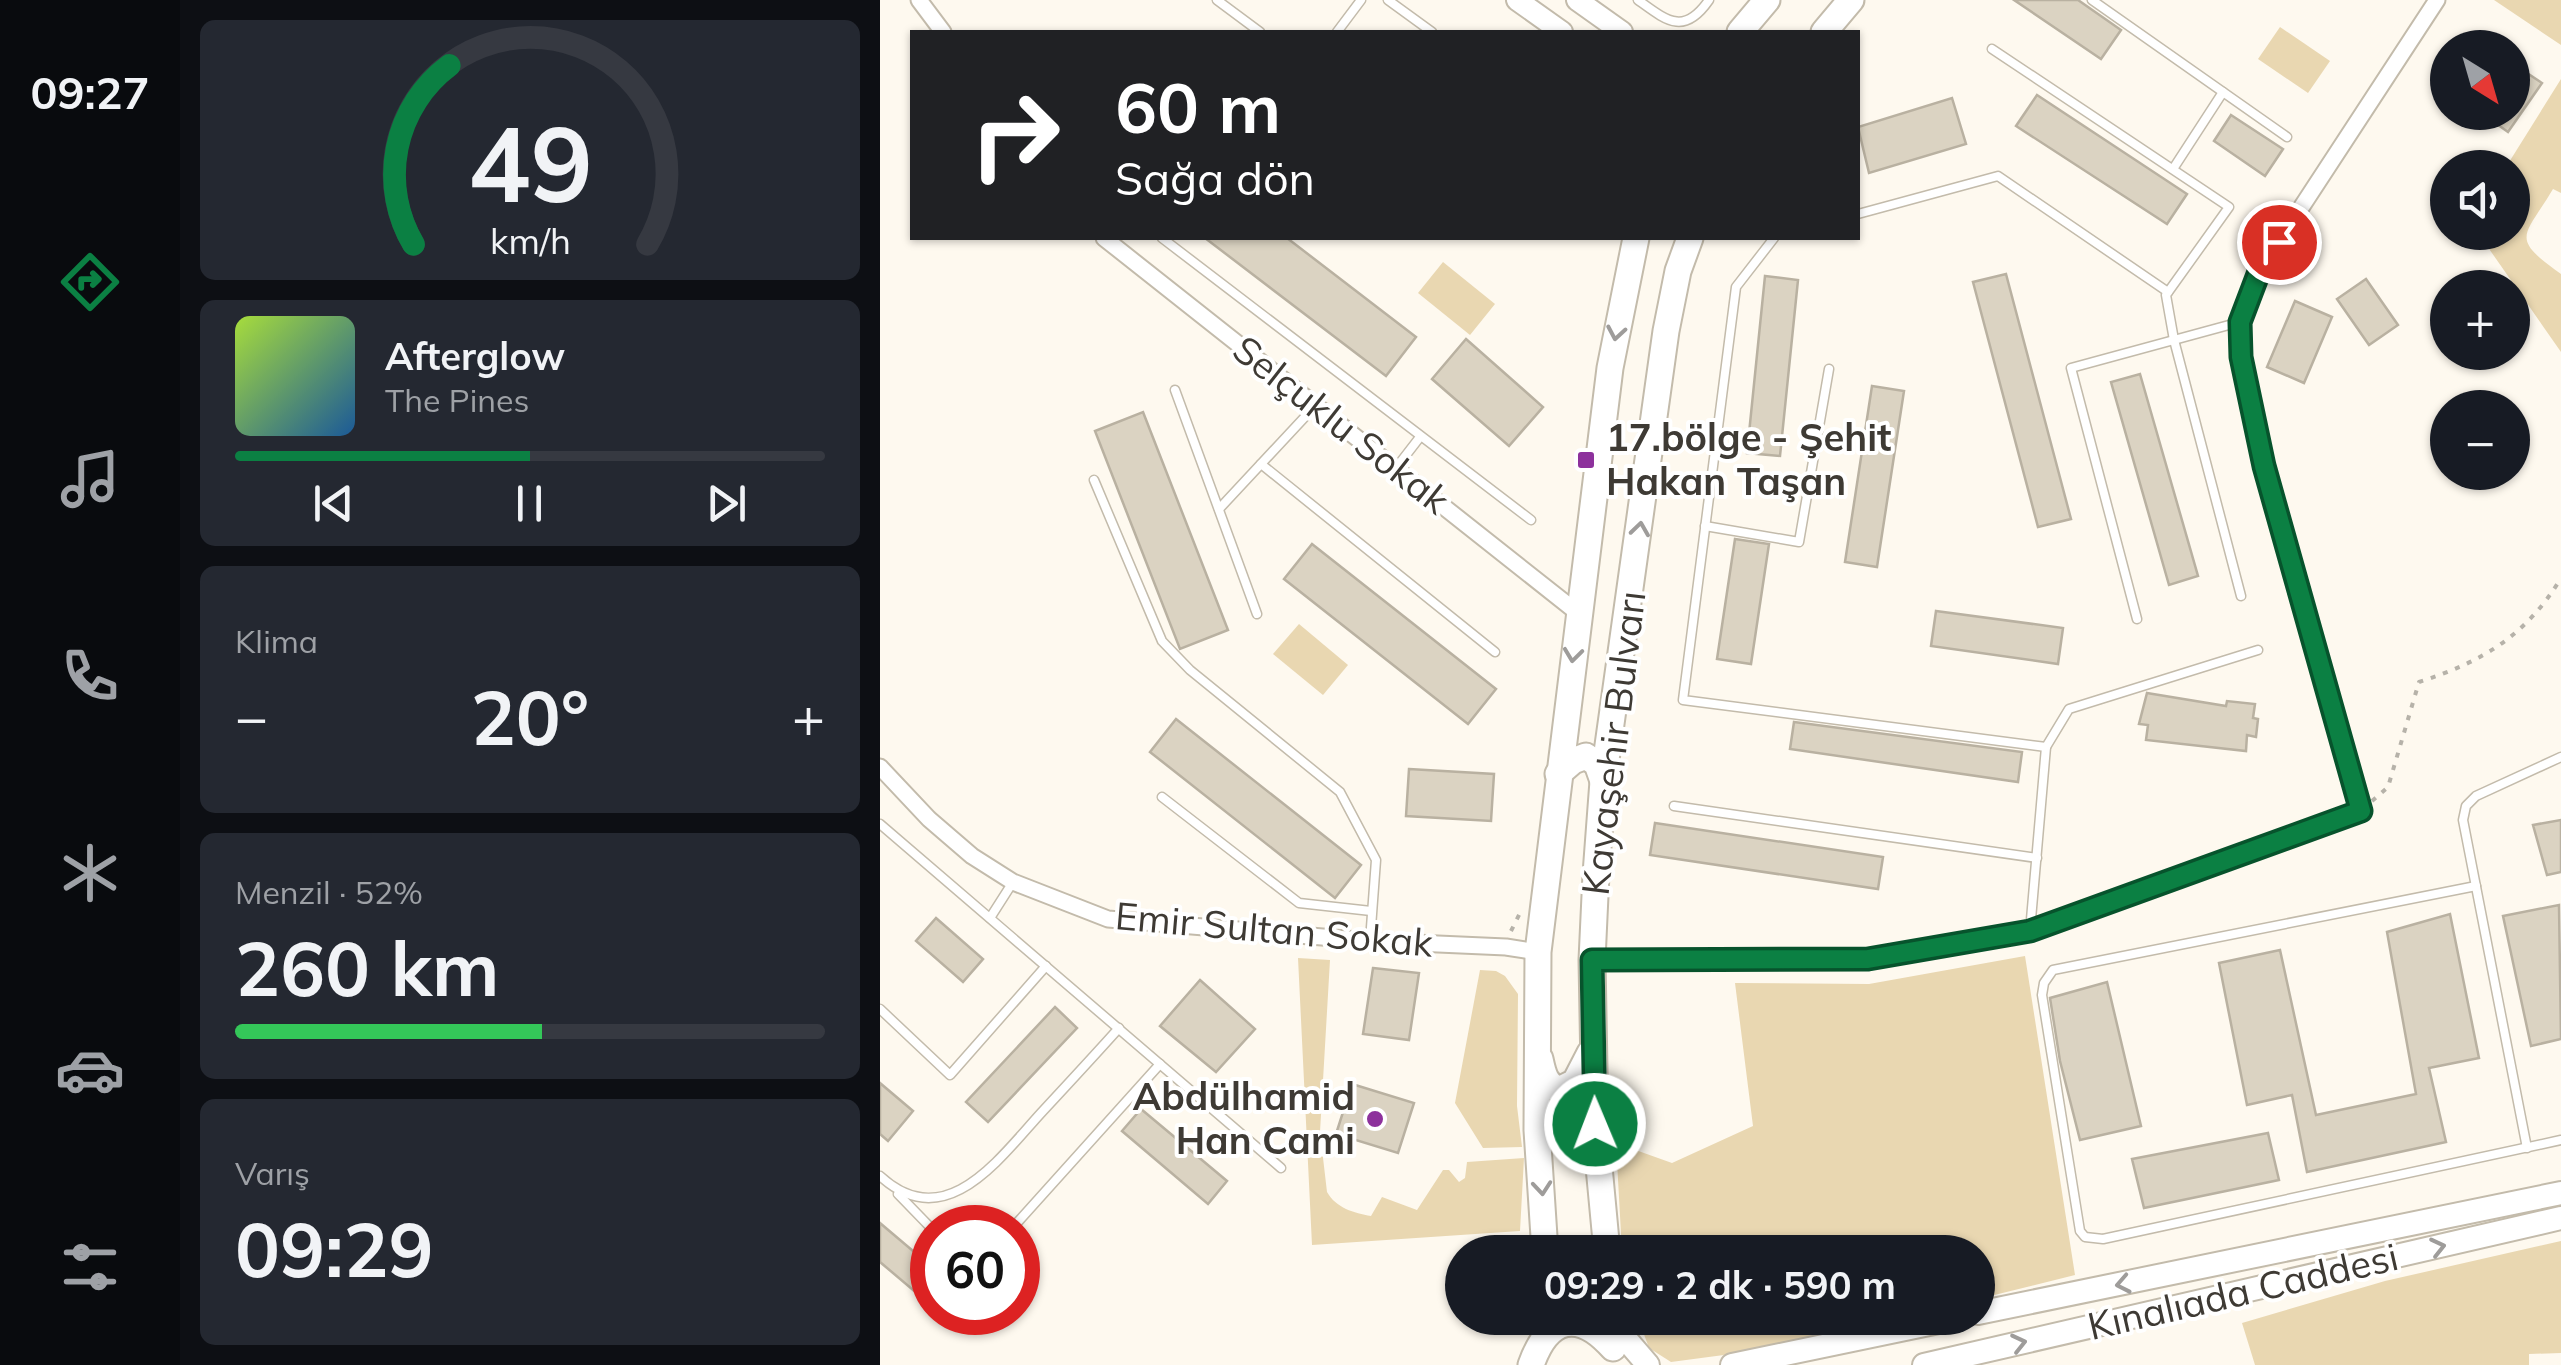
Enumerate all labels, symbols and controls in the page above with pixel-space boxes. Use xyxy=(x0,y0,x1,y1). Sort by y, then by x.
north arrow xyxy=(2430,30,2530,130)
map controls xyxy=(2430,30,2530,490)
text: 60 m xyxy=(1115,63,1281,151)
text: 09:27 xyxy=(30,64,150,120)
icon: right xyxy=(950,70,1080,200)
text: 49 xyxy=(468,97,592,228)
text: Sağa dön xyxy=(1115,150,1315,206)
button: sound xyxy=(2430,150,2530,250)
pin xyxy=(2237,200,2322,285)
icon: arrive xyxy=(2252,215,2307,270)
text: km/h xyxy=(490,218,570,263)
icon: directions xyxy=(55,247,125,317)
button: + xyxy=(2430,270,2530,370)
one-way arrow xyxy=(1607,324,1628,341)
street label: Selçuklu Sokak xyxy=(1224,325,1460,524)
text: Afterglow xyxy=(385,332,565,380)
text: The Pines xyxy=(385,380,529,420)
button: − xyxy=(2430,390,2530,490)
place label: 17.bölge - Şehit Hakan Taşan xyxy=(1606,413,1892,505)
icon: music xyxy=(55,444,125,514)
marker: 17.bölge - Şehit Hakan Taşan xyxy=(1575,449,1597,471)
icon: previous xyxy=(306,476,361,531)
icon: pause xyxy=(502,476,557,531)
icon: next xyxy=(699,476,754,531)
one-way arrow xyxy=(1629,520,1650,536)
street label: Kayaşehir Bulvarı xyxy=(1571,588,1655,898)
text: Klima xyxy=(235,621,318,661)
icon: phone xyxy=(55,641,125,711)
one-way arrow xyxy=(1563,647,1584,663)
text: 20° xyxy=(471,670,589,764)
text: − xyxy=(235,682,268,751)
text: + xyxy=(792,682,825,751)
icon: climate xyxy=(55,838,125,908)
text: Menzil · 52% xyxy=(235,872,423,912)
street label: Emir Sultan Sokak xyxy=(1113,891,1435,967)
text: 260 km xyxy=(235,921,499,1015)
icon: car xyxy=(55,1035,125,1105)
place label: Abdülhamid Han Cami xyxy=(1133,1072,1355,1164)
position arrow xyxy=(1543,1072,1647,1176)
marker: Abdülhamid Han Cami xyxy=(1364,1108,1386,1130)
text: Varış xyxy=(235,1153,310,1193)
one-way arrow xyxy=(1530,1180,1552,1196)
text: 09:29 xyxy=(235,1202,434,1296)
speed limit sign: 60 xyxy=(910,1205,1040,1335)
icon: filters xyxy=(55,1232,125,1302)
street label: Kınalıada Caddesi xyxy=(2083,1232,2403,1350)
one-way arrow xyxy=(2429,1238,2446,1259)
text: 09:29 · 2 dk · 590 m xyxy=(1544,1261,1896,1309)
one-way arrow xyxy=(2115,1273,2131,1294)
one-way arrow xyxy=(2010,1334,2027,1355)

